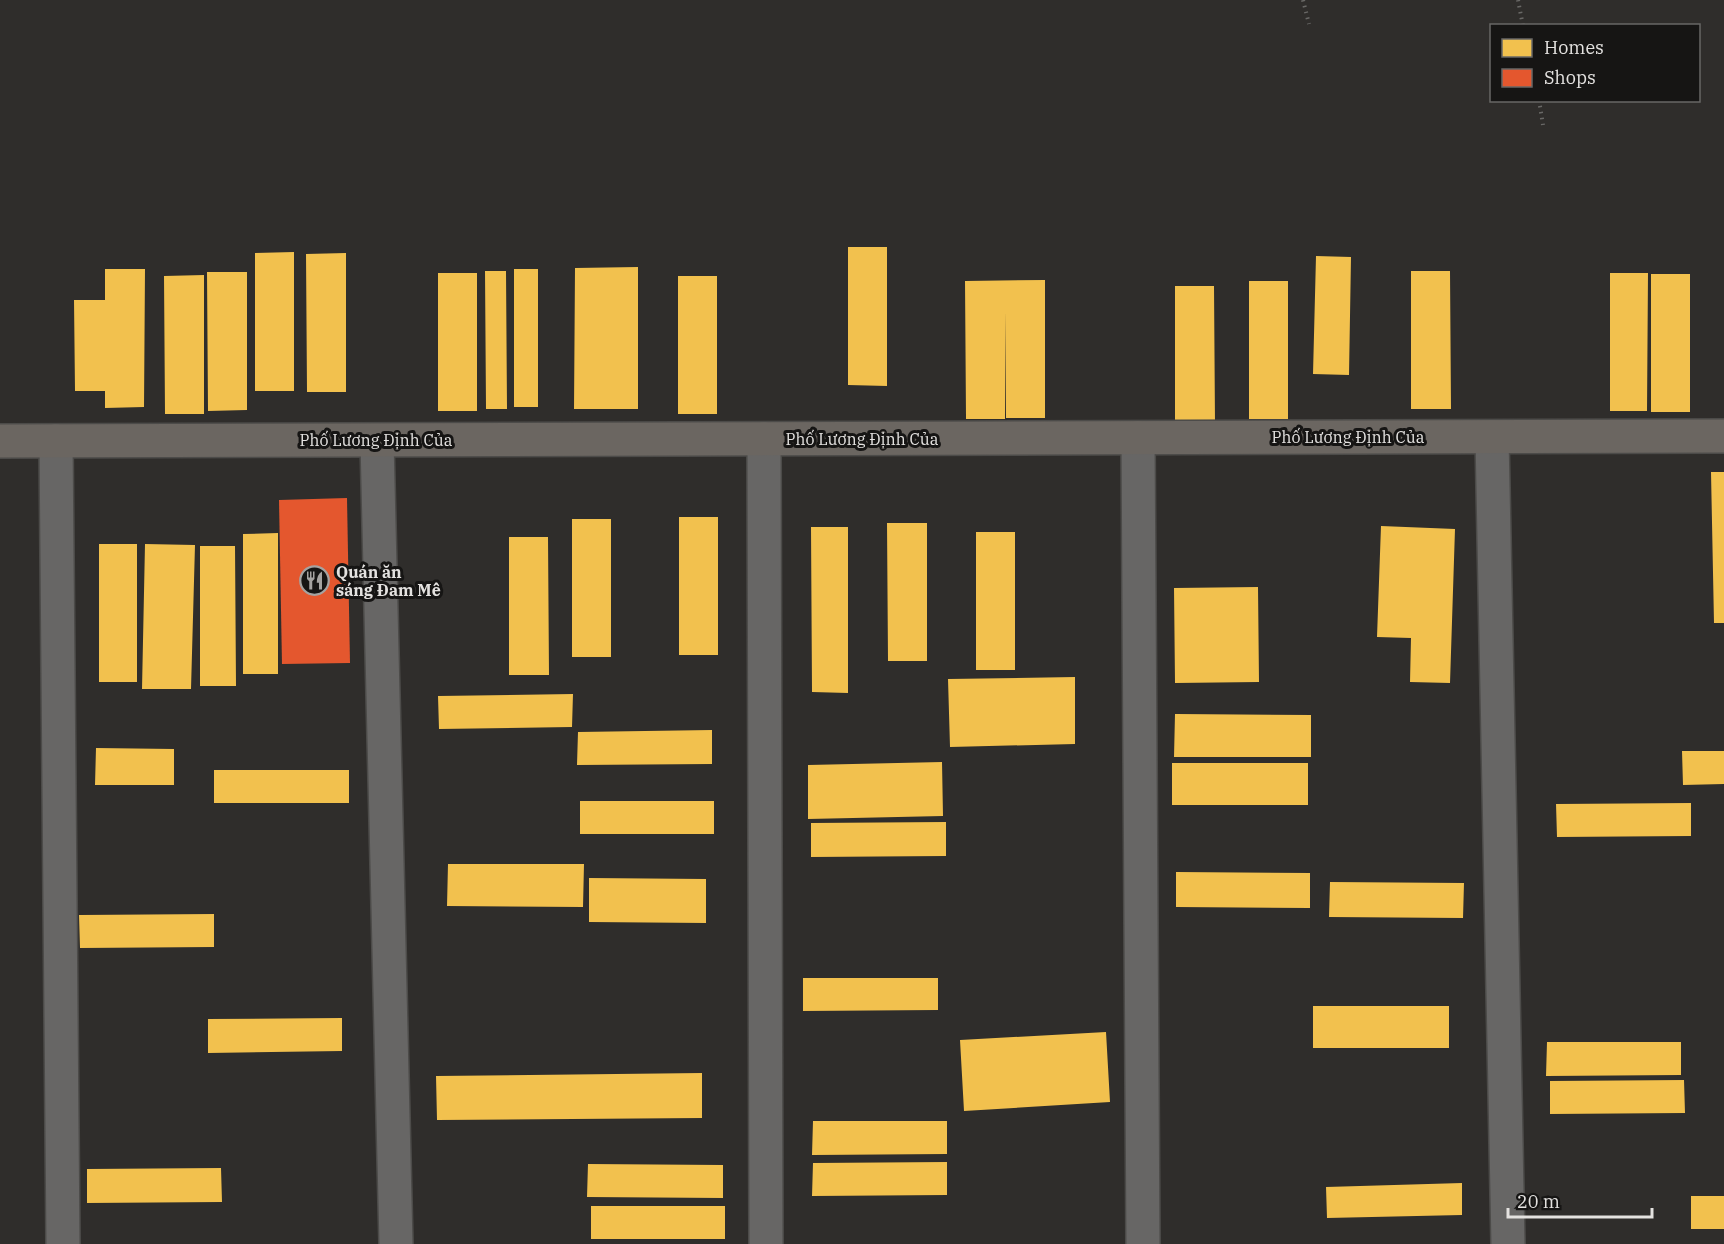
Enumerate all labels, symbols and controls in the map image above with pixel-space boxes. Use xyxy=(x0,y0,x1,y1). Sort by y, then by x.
legend xyxy=(1490,24,1700,102)
text: Homes xyxy=(1544,36,1604,59)
text: Shops xyxy=(1544,66,1596,89)
street label: Phố Lương Định Của xyxy=(1272,427,1425,447)
street label: Phố Lương Định Của xyxy=(786,429,939,449)
street label: Phố Lương Định Của xyxy=(300,430,453,450)
place label: Quán ăn sáng Đam Mê xyxy=(336,562,441,600)
restaurant icon: Quán ăn sáng Đam Mê xyxy=(299,565,331,597)
scale bar xyxy=(1508,1181,1652,1219)
text: 20 m xyxy=(1517,1190,1560,1213)

